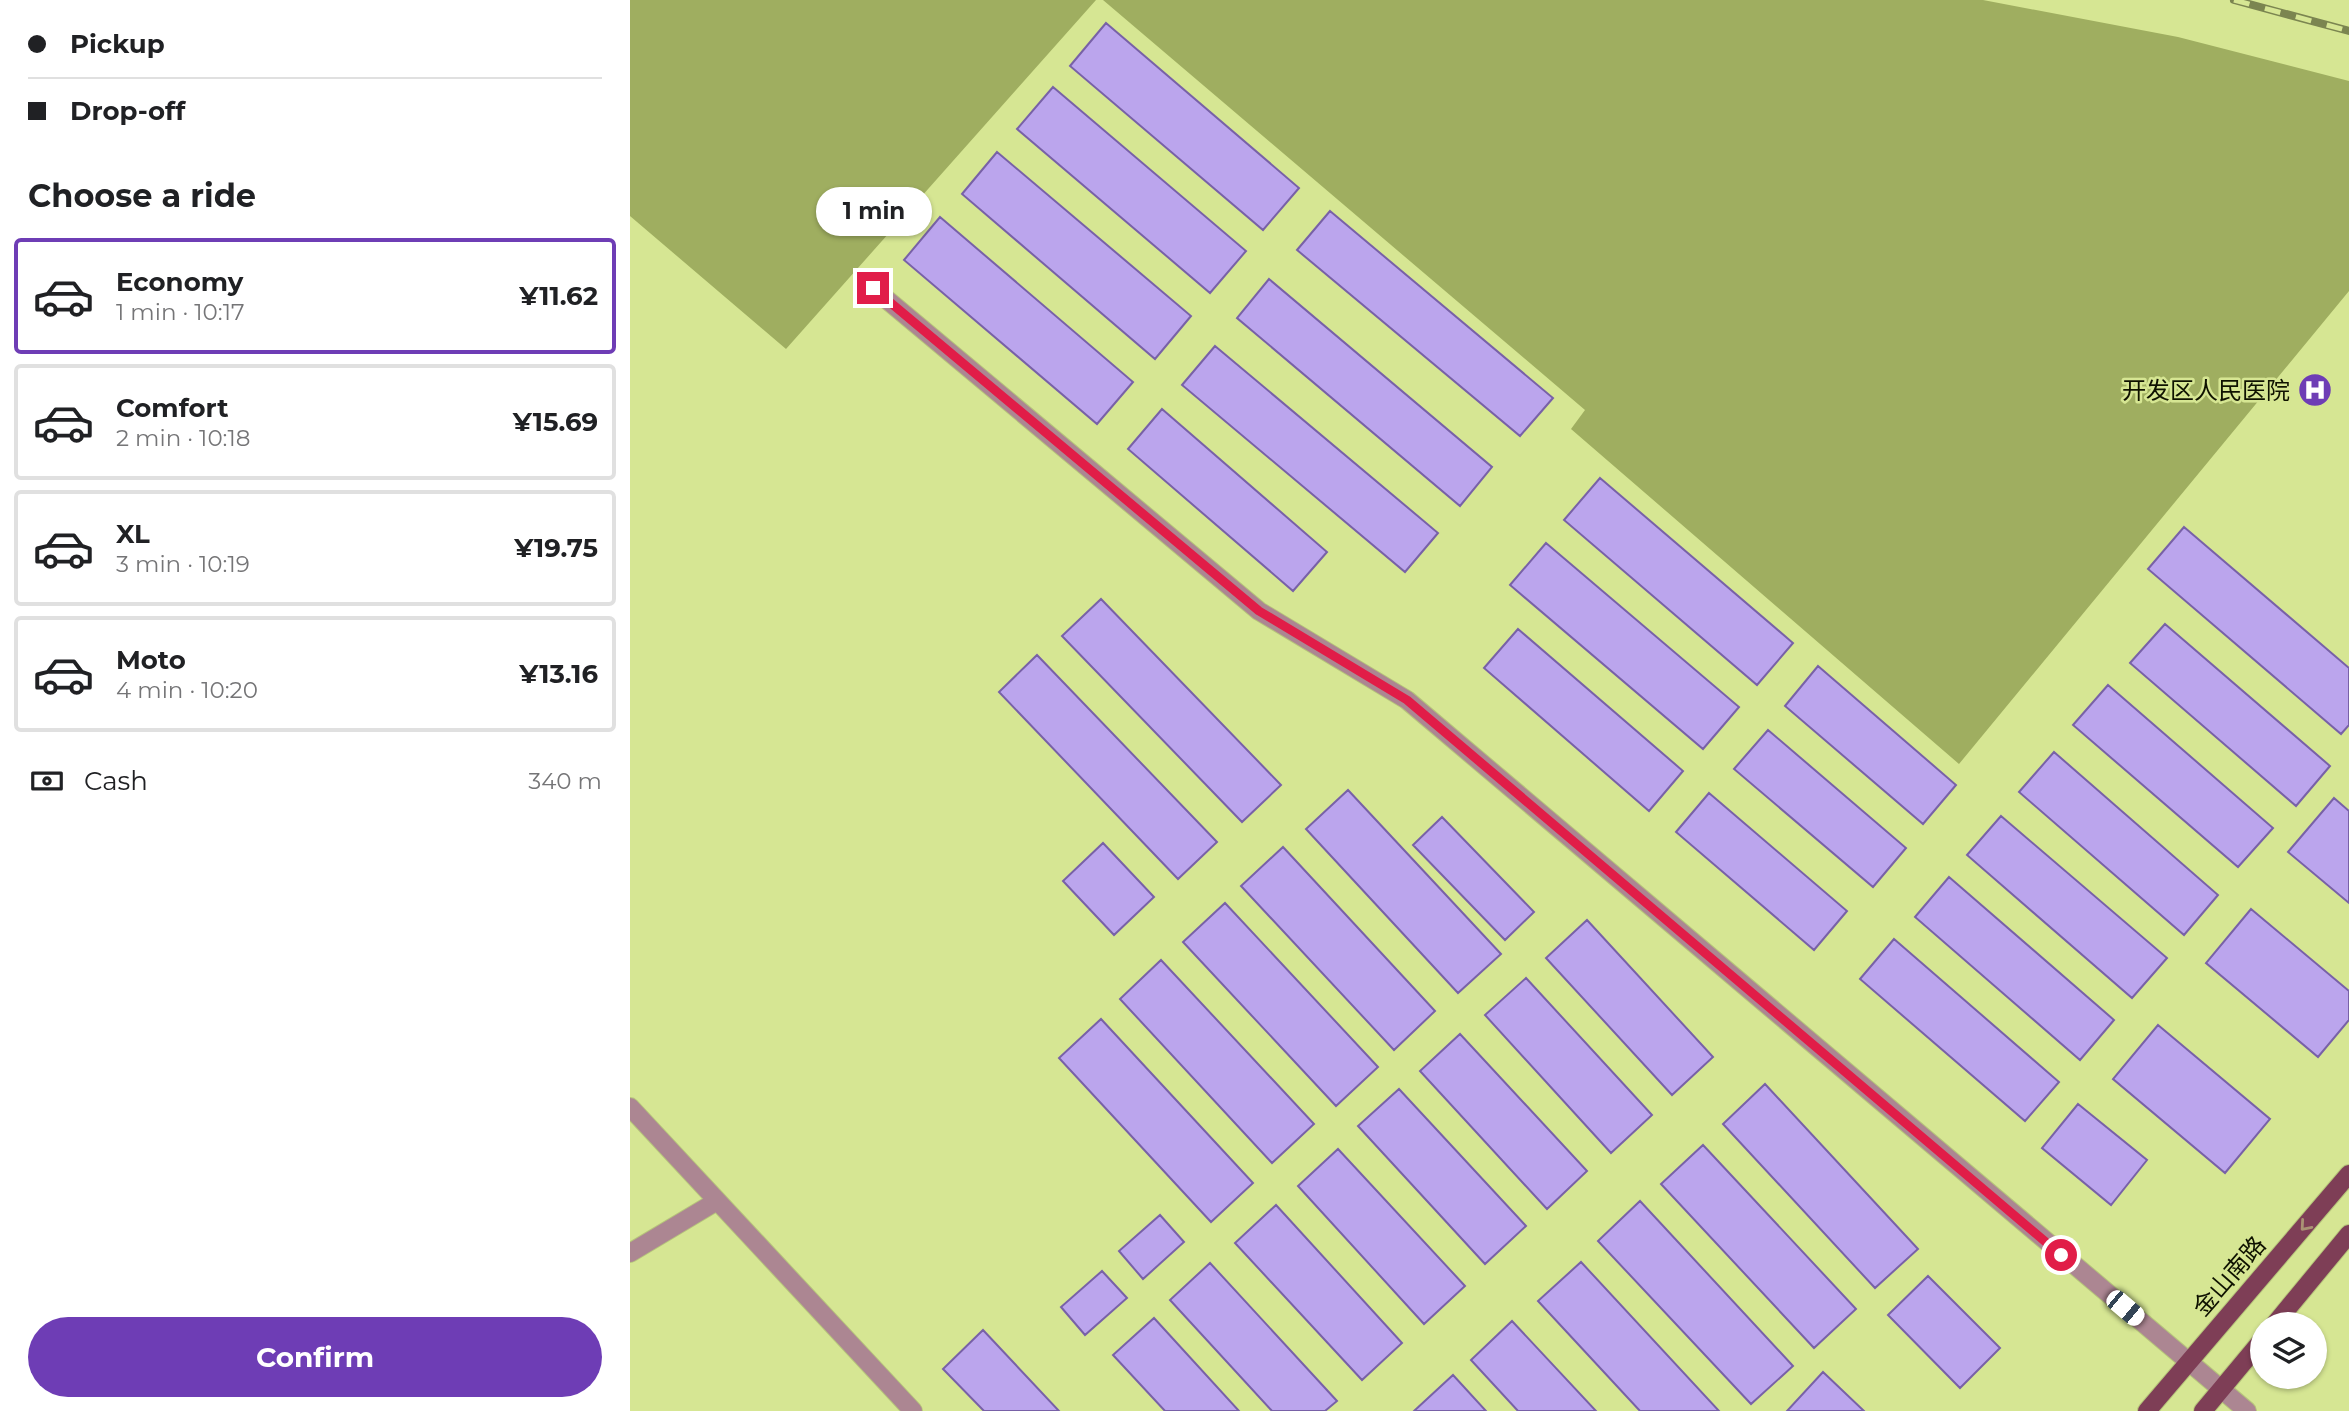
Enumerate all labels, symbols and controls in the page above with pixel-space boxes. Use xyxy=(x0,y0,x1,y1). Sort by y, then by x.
text: Pickup xyxy=(70,28,165,60)
text: Drop-off xyxy=(70,95,185,127)
text: Choose a ride xyxy=(28,176,256,215)
callout: 1 min xyxy=(815,187,931,236)
text: 1 min xyxy=(843,197,905,225)
icon: car xyxy=(32,265,95,328)
text: Economy xyxy=(116,266,243,298)
route end xyxy=(857,272,889,304)
text: ¥11.62 xyxy=(519,280,598,312)
text: 1 min · 10:17 xyxy=(116,298,245,326)
hospital icon: 开发区人民医院 xyxy=(2296,371,2334,409)
place label: 开发区人民医院 xyxy=(2122,376,2290,405)
icon: car xyxy=(32,391,95,454)
text: Comfort xyxy=(116,392,228,424)
text: ¥15.69 xyxy=(513,406,598,438)
text: 2 min · 10:18 xyxy=(116,424,250,452)
icon: car xyxy=(32,517,95,580)
text: XL xyxy=(116,518,150,550)
text: ¥19.75 xyxy=(514,532,598,564)
text: 3 min · 10:19 xyxy=(116,550,250,578)
icon: car xyxy=(32,643,95,706)
text: Moto xyxy=(116,644,186,676)
text: ¥13.16 xyxy=(519,658,598,690)
text: 4 min · 10:20 xyxy=(116,676,258,704)
icon: cash xyxy=(28,762,66,800)
text: Cash xyxy=(84,765,148,797)
text: 340 m xyxy=(528,767,602,795)
one-way arrow xyxy=(2301,1218,2313,1231)
street label: 金山南路 xyxy=(2187,1230,2271,1322)
route start xyxy=(2045,1239,2077,1271)
car xyxy=(2103,1286,2148,1330)
map controls xyxy=(2250,1312,2327,1389)
button: layers xyxy=(2250,1312,2327,1389)
button: Confirm xyxy=(28,1317,602,1397)

